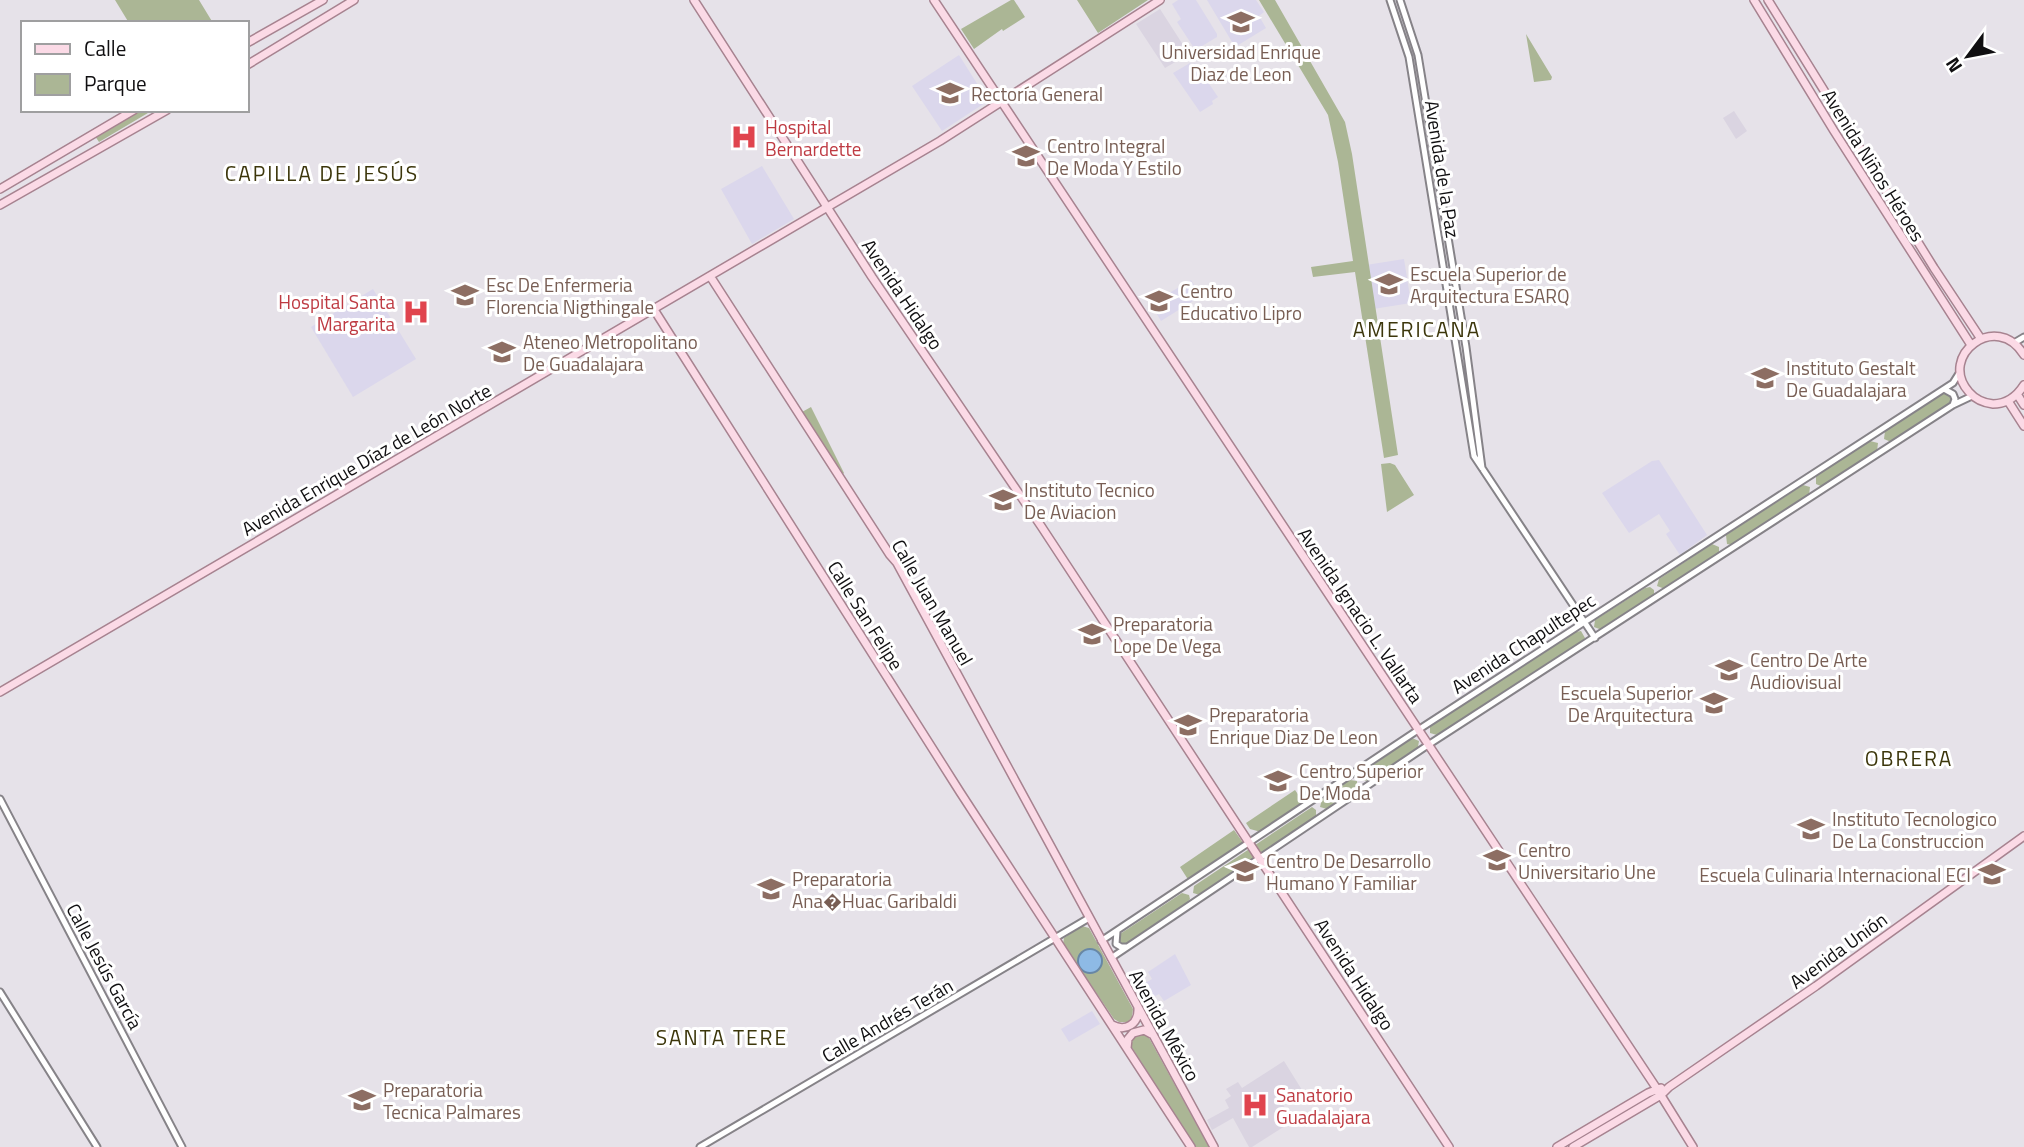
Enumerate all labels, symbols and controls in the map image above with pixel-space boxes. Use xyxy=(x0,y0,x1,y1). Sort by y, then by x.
school or university icon: Universidad Enrique Diaz de Leon xyxy=(1226,7,1256,37)
legend xyxy=(21,21,248,112)
north arrow xyxy=(1933,21,2003,91)
text: Calle xyxy=(84,32,126,64)
place label: Universidad Enrique Diaz de Leon xyxy=(1161,37,1321,88)
text: N xyxy=(1937,52,1969,79)
text: Parque xyxy=(84,67,147,99)
school or university icon: Rectoría General xyxy=(935,78,965,108)
place label: Rectoría General xyxy=(971,79,1103,108)
street label: Avenida Niños Héroes xyxy=(1815,83,1933,247)
street label: Avenida de la Paz xyxy=(1418,98,1468,240)
place label: Hospital Bernardette xyxy=(765,112,861,163)
hospital icon: Hospital Bernardette xyxy=(729,122,759,152)
place label: Centro Integral De Moda Y Estilo xyxy=(1047,131,1182,182)
school or university icon: Centro Integral De Moda Y Estilo xyxy=(1011,141,1041,171)
district label: CAPILLA DE JESÚS xyxy=(225,157,419,189)
street label: Avenida Hidalgo xyxy=(855,233,951,355)
place label: Escuela Superior de Arquitectura ESARQ xyxy=(1410,259,1570,310)
school or university icon: Escuela Superior de Arquitectura ESARQ xyxy=(1374,269,1404,299)
place label: Esc De Enfermeria Florencia Nigthingale xyxy=(486,270,654,321)
place label: Centro Educativo Lipro xyxy=(1180,276,1302,327)
school or university icon: Esc De Enfermeria Florencia Nigthingale xyxy=(450,280,480,310)
school or university icon: Centro Educativo Lipro xyxy=(1144,286,1174,316)
place label: Hospital Santa Margarita xyxy=(278,287,395,338)
hospital icon: Hospital Santa Margarita xyxy=(401,297,431,327)
district label: AMERICANA xyxy=(1353,313,1481,345)
place label: Ateneo Metropolitano De Guadalajara xyxy=(523,327,698,378)
school or university icon: Ateneo Metropolitano De Guadalajara xyxy=(487,337,517,367)
place label: Instituto Gestalt De Guadalajara xyxy=(1786,353,1916,404)
school or university icon: Instituto Gestalt De Guadalajara xyxy=(1750,363,1780,393)
street label: Avenida Enrique Díaz de León Norte xyxy=(236,375,496,543)
place label: Instituto Tecnico De Aviacion xyxy=(1024,475,1155,526)
school or university icon: Instituto Tecnico De Aviacion xyxy=(988,485,1018,515)
street label: Avenida Ignacio L. Vallarta xyxy=(1291,521,1431,709)
street label: Calle Juan Manuel xyxy=(885,533,981,671)
street label: Calle San Felipe xyxy=(821,555,911,675)
street label: Avenida Chapultepec xyxy=(1445,586,1601,700)
place label: Preparatoria Lope De Vega xyxy=(1113,609,1222,660)
school or university icon: Preparatoria Lope De Vega xyxy=(1077,619,1107,649)
place label: Centro De Arte Audiovisual xyxy=(1750,645,1867,696)
school or university icon: Centro De Arte Audiovisual xyxy=(1714,655,1744,685)
place label: Escuela Superior De Arquitectura xyxy=(1560,678,1693,729)
school or university icon: Escuela Superior De Arquitectura xyxy=(1699,688,1729,718)
place label: Preparatoria Enrique Diaz De Leon xyxy=(1209,700,1378,751)
school or university icon: Preparatoria Enrique Diaz De Leon xyxy=(1173,710,1203,740)
district label: OBRERA xyxy=(1865,742,1953,774)
place label: Centro Superior De Moda xyxy=(1299,756,1424,807)
school or university icon: Centro Superior De Moda xyxy=(1263,766,1293,796)
place label: Instituto Tecnologico De La Construccion xyxy=(1832,804,1997,855)
school or university icon: Instituto Tecnologico De La Construccion xyxy=(1796,814,1826,844)
place label: Centro Universitario Une xyxy=(1518,835,1656,886)
school or university icon: Centro Universitario Une xyxy=(1482,845,1512,875)
place label: Centro De Desarrollo Humano Y Familiar xyxy=(1266,846,1431,897)
school or university icon: Centro De Desarrollo Humano Y Familiar xyxy=(1230,856,1260,886)
school or university icon: Escuela Culinaria Internacional ECI xyxy=(1977,859,2007,889)
place label: Escuela Culinaria Internacional ECI xyxy=(1699,860,1971,889)
place label: Preparatoria Ana�Huac Garibaldi xyxy=(792,864,957,915)
school or university icon: Preparatoria Ana�Huac Garibaldi xyxy=(756,874,786,904)
street label: Calle Jesús García xyxy=(60,898,151,1035)
street label: Avenida Unión xyxy=(1783,905,1893,995)
street label: Avenida Hidalgo xyxy=(1308,912,1402,1036)
street label: Avenida México xyxy=(1122,964,1208,1086)
street label: Calle Andrés Terán xyxy=(816,971,958,1069)
district label: SANTA TERE xyxy=(656,1021,788,1053)
place label: Preparatoria Tecnica Palmares xyxy=(383,1075,521,1126)
place label: Sanatorio Guadalajara xyxy=(1276,1080,1371,1131)
school or university icon: Preparatoria Tecnica Palmares xyxy=(347,1085,377,1115)
hospital icon: Sanatorio Guadalajara xyxy=(1240,1090,1270,1120)

